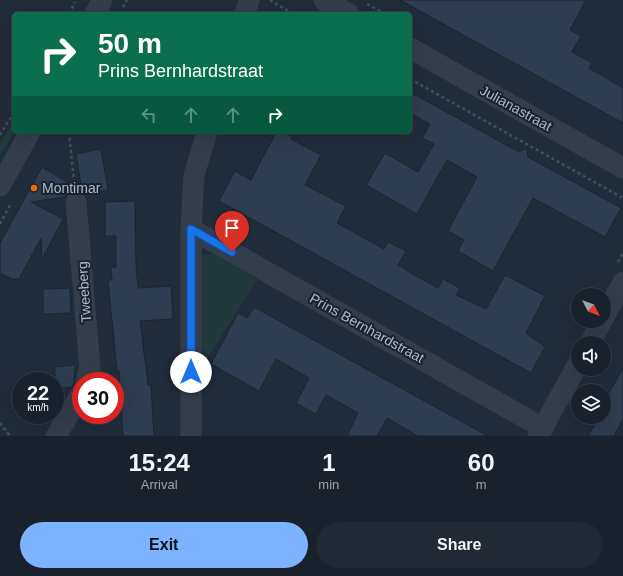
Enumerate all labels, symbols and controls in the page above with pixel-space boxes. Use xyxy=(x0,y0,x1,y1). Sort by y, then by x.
icon: right xyxy=(32,28,84,80)
text: 50 m xyxy=(98,28,162,59)
text: Prins Bernhardstraat xyxy=(98,61,263,81)
street label: Julianastraat xyxy=(477,82,555,134)
icon: left xyxy=(138,104,160,126)
icon: ahead xyxy=(180,104,202,126)
icon: ahead xyxy=(222,104,244,126)
icon: right xyxy=(264,104,286,126)
place label: Montimar xyxy=(42,180,101,196)
marker: Montimar xyxy=(29,183,39,193)
pin xyxy=(215,211,249,252)
icon: arrive xyxy=(221,217,243,239)
street label: Tweeberg xyxy=(74,261,94,323)
north arrow xyxy=(571,288,611,328)
map controls xyxy=(571,288,611,424)
street label: Prins Bernhardstraat xyxy=(307,290,427,366)
button: sound xyxy=(571,336,611,376)
position arrow xyxy=(170,351,212,393)
speed limit sign: 30 xyxy=(72,372,124,424)
text: 22 xyxy=(27,382,49,404)
button: layers xyxy=(571,384,611,424)
text: km/h xyxy=(27,402,49,413)
text: 15:24 xyxy=(128,449,190,476)
text: 1 xyxy=(322,449,336,476)
text: 60 xyxy=(468,449,495,476)
text: Arrival xyxy=(141,477,178,492)
text: min xyxy=(318,477,339,492)
text: m xyxy=(476,477,487,492)
button: Exit xyxy=(20,522,308,568)
button: Share xyxy=(316,522,603,568)

